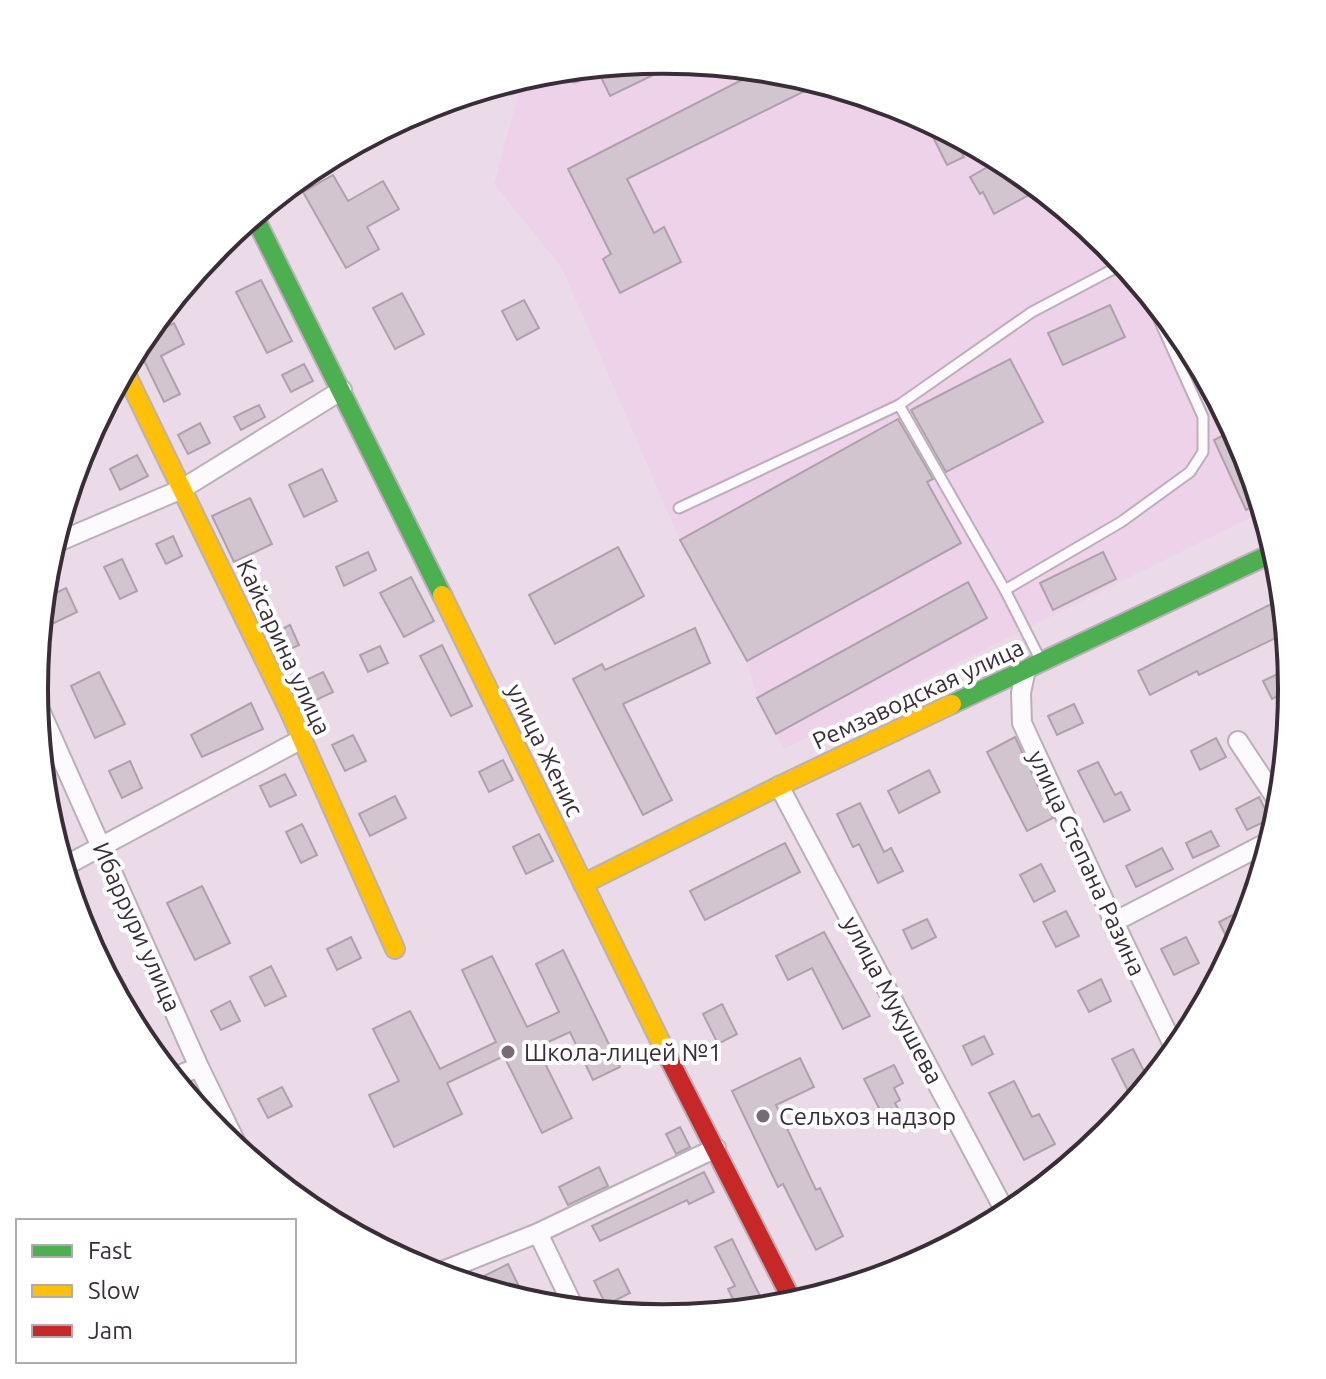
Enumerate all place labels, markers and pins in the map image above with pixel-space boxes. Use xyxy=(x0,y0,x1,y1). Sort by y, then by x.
place label: Школа-лицей №1 xyxy=(524,1039,722,1066)
marker: Школа-лицей №1 xyxy=(499,1043,517,1061)
place label: Сельхоз надзор xyxy=(779,1103,956,1130)
marker: Сельхоз надзор xyxy=(754,1107,772,1125)

